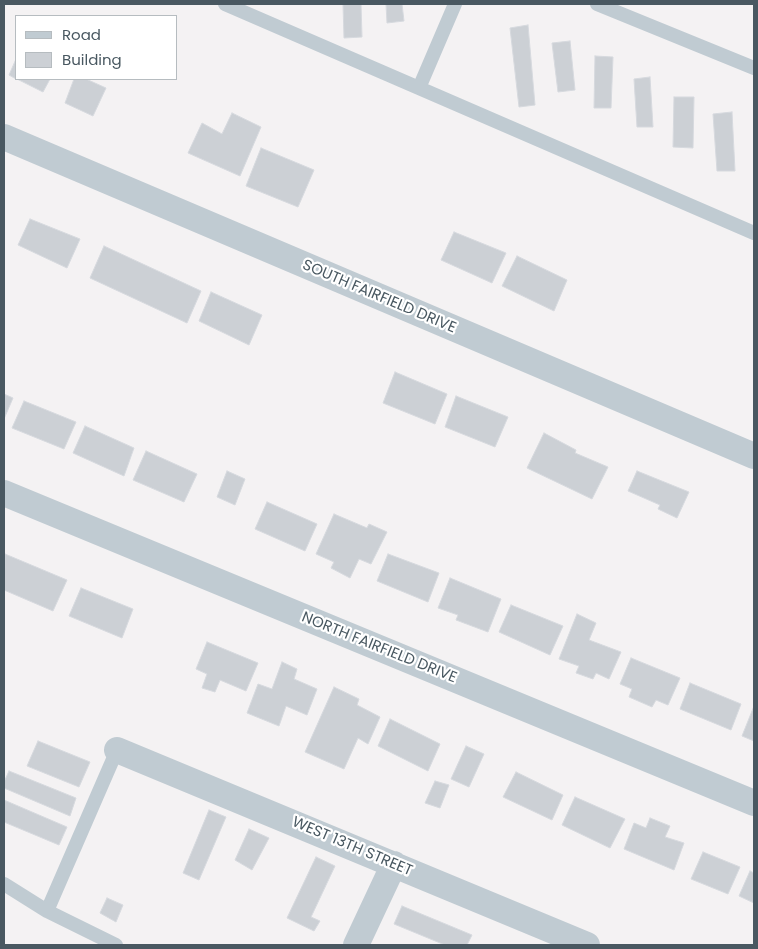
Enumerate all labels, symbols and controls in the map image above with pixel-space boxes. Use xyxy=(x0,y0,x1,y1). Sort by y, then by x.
legend xyxy=(15,15,178,80)
text: Road xyxy=(62,24,101,45)
text: Building xyxy=(62,49,122,70)
street label: SOUTH FAIRFIELD DRIVE xyxy=(300,256,458,338)
street label: NORTH FAIRFIELD DRIVE xyxy=(299,609,459,687)
street label: WEST 13TH STREET xyxy=(289,814,415,880)

